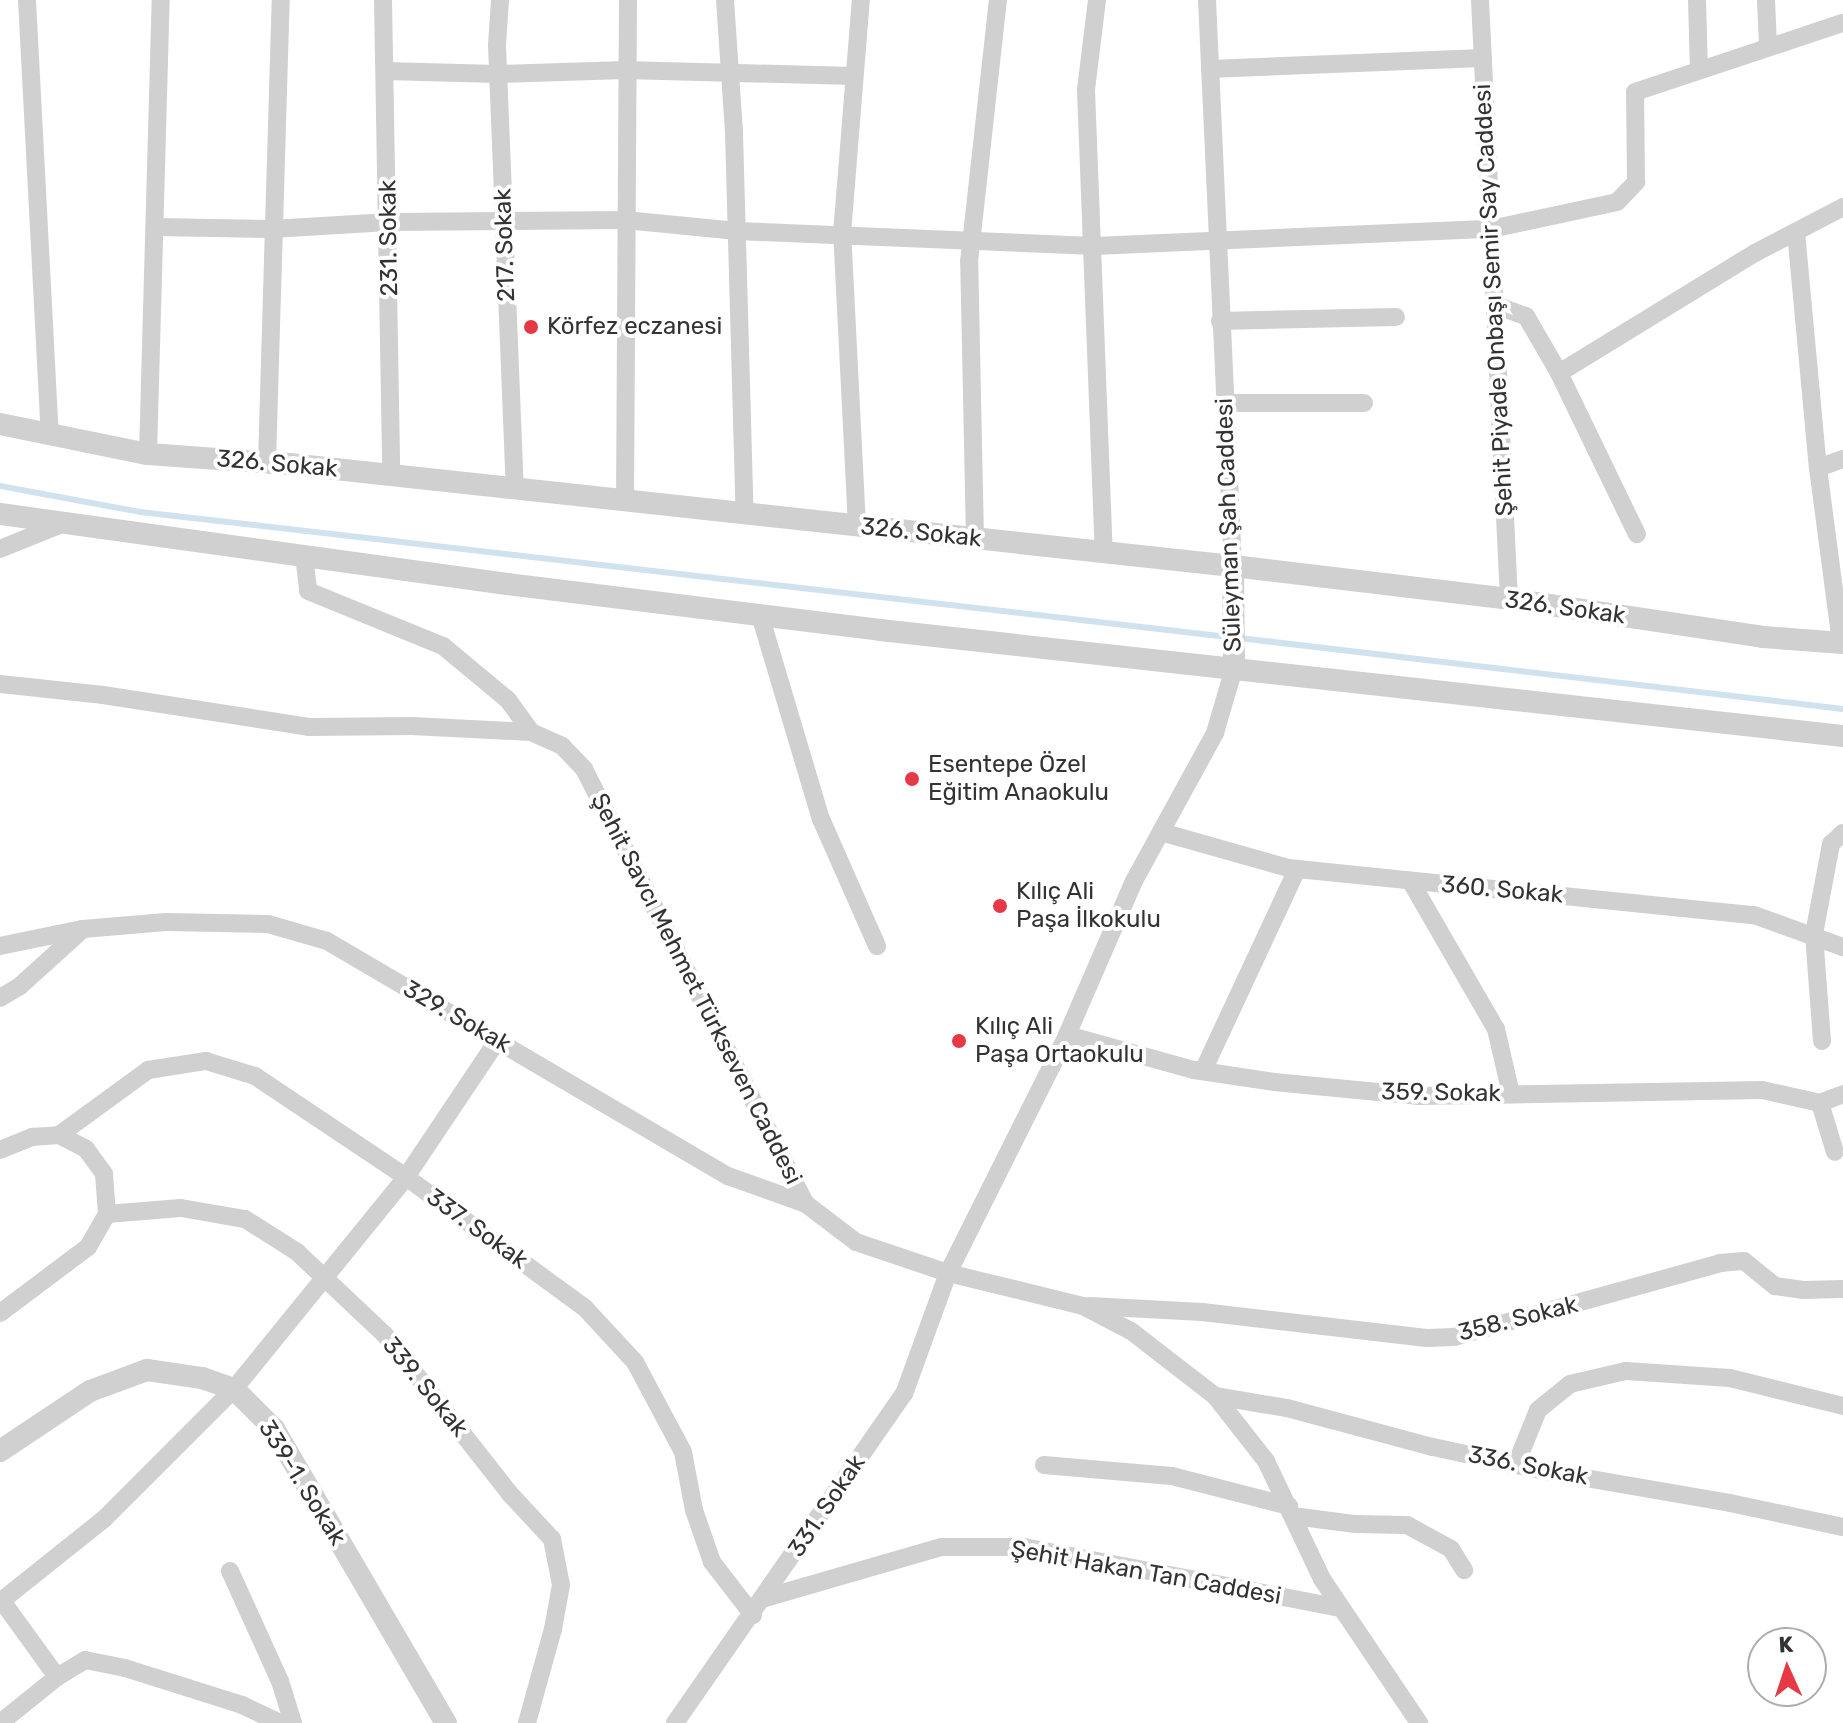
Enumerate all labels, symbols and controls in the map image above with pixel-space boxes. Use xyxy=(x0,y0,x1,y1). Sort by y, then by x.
street label: Şehit Piyade Onbaşı Semir Say Caddesi xyxy=(1468,83,1520,517)
street label: 231. Sokak xyxy=(374,179,404,297)
street label: 217. Sokak xyxy=(489,188,521,302)
place label: Körfez eczanesi xyxy=(547,313,722,341)
marker: Körfez eczanesi xyxy=(522,318,540,336)
street label: Süleyman Şah Caddesi xyxy=(1210,397,1248,653)
street label: 326. Sokak xyxy=(215,444,339,484)
street label: 326. Sokak xyxy=(859,512,983,554)
street label: 326. Sokak xyxy=(1503,585,1627,631)
place label: Esentepe Özel Eğitim Anaokulu xyxy=(928,751,1110,807)
marker: Esentepe Özel Eğitim Anaokulu xyxy=(903,770,921,788)
street label: Şehit Savcı Mehmet Türkseven Caddesi xyxy=(584,788,808,1190)
street label: 360. Sokak xyxy=(1440,870,1564,910)
place label: Kılıç Ali Paşa İlkokulu xyxy=(1016,878,1161,934)
marker: Kılıç Ali Paşa İlkokulu xyxy=(991,897,1009,915)
street label: 329. Sokak xyxy=(398,975,516,1059)
place label: Kılıç Ali Paşa Ortaokulu xyxy=(975,1013,1144,1069)
marker: Kılıç Ali Paşa Ortaokulu xyxy=(950,1032,968,1050)
street label: 359. Sokak xyxy=(1381,1078,1501,1108)
street label: 337. Sokak xyxy=(421,1183,533,1275)
street label: 358. Sokak xyxy=(1455,1290,1581,1348)
street label: 339. Sokak xyxy=(376,1331,474,1443)
street label: 339-1. Sokak xyxy=(252,1415,352,1551)
street label: 336. Sokak xyxy=(1466,1440,1590,1492)
street label: 331. Sokak xyxy=(782,1449,872,1563)
street label: Şehit Hakan Tan Caddesi xyxy=(1008,1535,1284,1611)
north arrow xyxy=(1747,1627,1827,1707)
text: K xyxy=(1778,1631,1794,1658)

